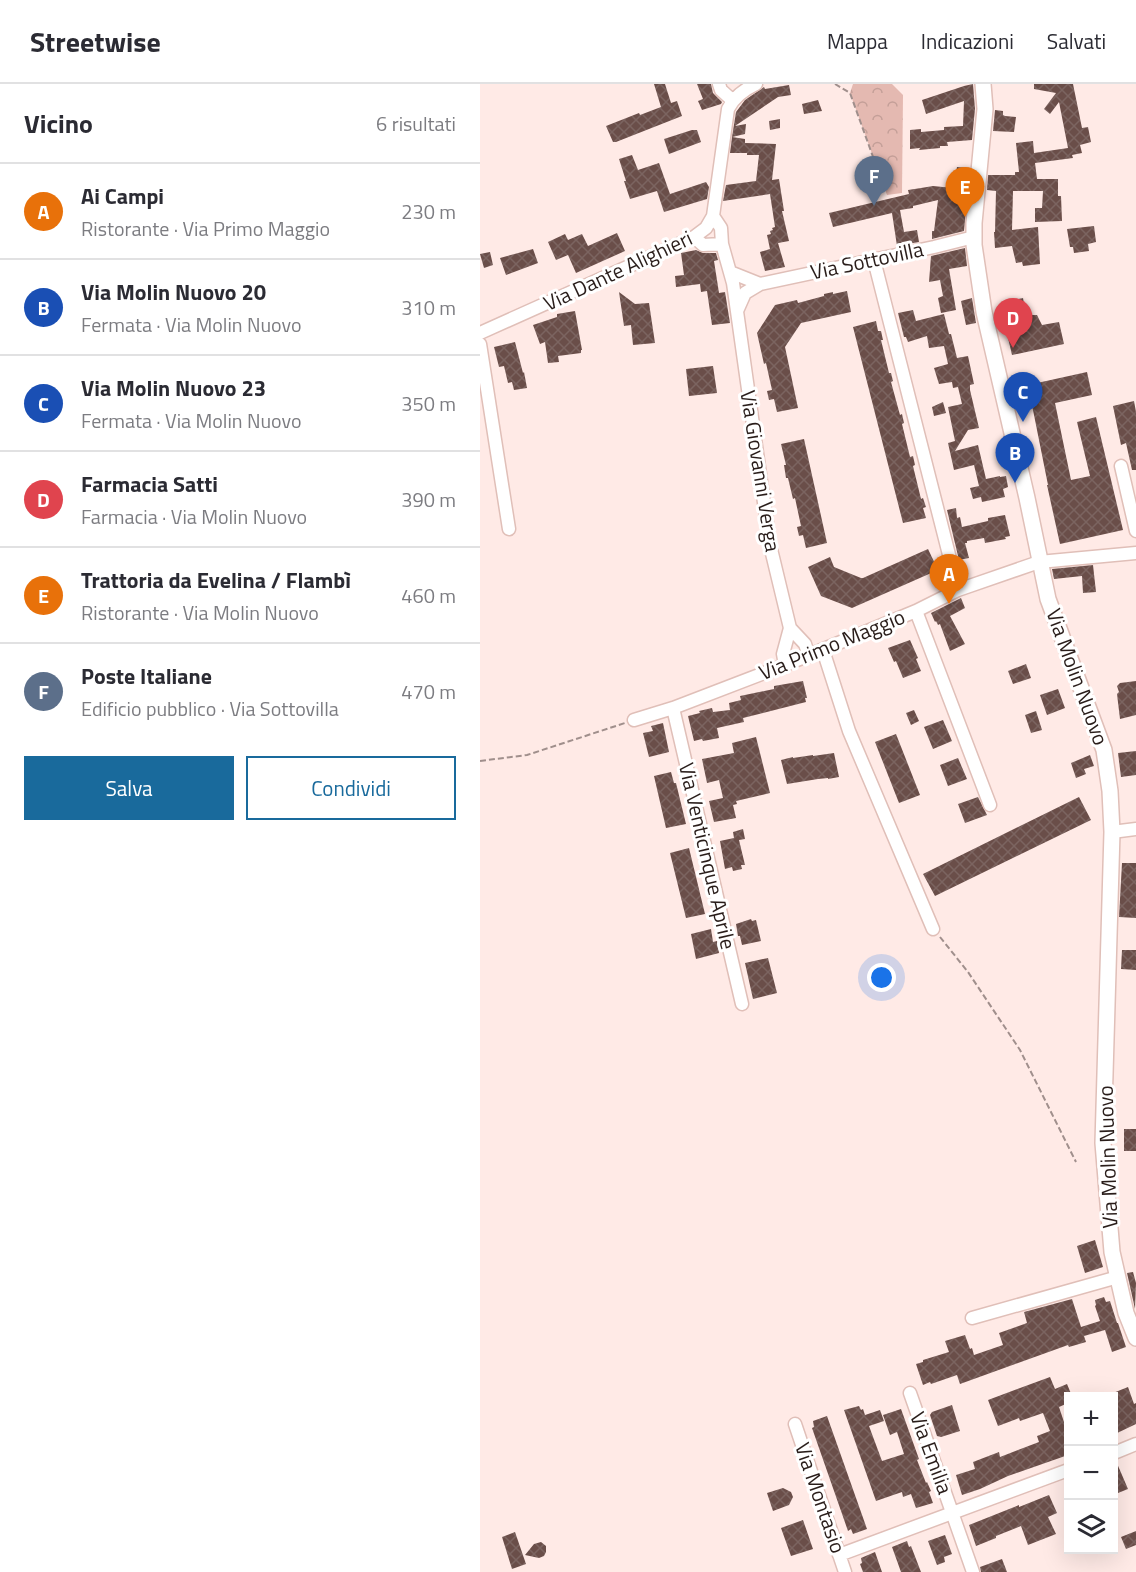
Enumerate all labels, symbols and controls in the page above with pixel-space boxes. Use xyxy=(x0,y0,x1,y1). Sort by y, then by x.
text: Streetwise xyxy=(30,20,161,63)
text: Mappa xyxy=(827,25,888,57)
text: Indicazioni xyxy=(921,25,1014,57)
text: Salvati xyxy=(1047,25,1106,57)
text: Vicino xyxy=(24,104,93,143)
text: 6 risultati xyxy=(376,108,456,139)
pin: F xyxy=(854,156,894,206)
pin: E xyxy=(946,168,984,217)
text: Ai Campi xyxy=(81,179,164,213)
text: A xyxy=(37,196,50,227)
text: 230 m xyxy=(401,196,456,227)
text: Ristorante · Via Primo Maggio xyxy=(81,213,330,244)
street label: Via Dante Alighieri xyxy=(538,222,697,319)
street label: Via Sottovilla xyxy=(807,232,927,288)
text: Via Molin Nuovo 20 xyxy=(81,275,266,309)
text: B xyxy=(37,292,50,323)
text: 310 m xyxy=(401,292,456,323)
pin: D xyxy=(994,298,1032,348)
text: Fermata · Via Molin Nuovo xyxy=(81,309,301,340)
text: Via Molin Nuovo 23 xyxy=(81,371,266,405)
pin: C xyxy=(1004,372,1042,422)
text: C xyxy=(38,388,49,419)
text: 350 m xyxy=(401,388,456,419)
street label: Via Giovanni Verga xyxy=(732,388,790,554)
text: Fermata · Via Molin Nuovo xyxy=(81,405,301,436)
pin: B xyxy=(996,434,1034,483)
text: Farmacia Satti xyxy=(81,467,218,501)
text: D xyxy=(37,484,50,515)
text: 390 m xyxy=(401,484,456,515)
text: Farmacia · Via Molin Nuovo xyxy=(81,501,307,532)
pin: A xyxy=(930,554,968,604)
text: Trattoria da Evelina / Flambì xyxy=(81,563,351,597)
text: E xyxy=(38,580,49,611)
text: 460 m xyxy=(401,580,456,611)
text: Ristorante · Via Molin Nuovo xyxy=(81,597,319,628)
street label: Via Primo Maggio xyxy=(754,600,909,688)
street label: Via Molin Nuovo xyxy=(1038,604,1117,749)
text: Poste Italiane xyxy=(81,659,212,693)
text: F xyxy=(38,676,49,707)
text: 470 m xyxy=(401,676,456,707)
text: Edificio pubblico · Via Sottovilla xyxy=(81,693,339,724)
button: Salva xyxy=(24,756,234,820)
button: Condividi xyxy=(246,756,456,820)
street label: Via Venticinque Aprile xyxy=(671,759,745,952)
your location xyxy=(867,963,896,992)
street label: Via Molin Nuovo xyxy=(1089,1085,1125,1229)
map controls xyxy=(1064,1392,1118,1554)
button: + xyxy=(1064,1392,1118,1446)
street label: Via Emilia xyxy=(902,1407,962,1499)
street label: Via Montasio xyxy=(787,1438,855,1557)
button: − xyxy=(1064,1446,1118,1500)
button: layers xyxy=(1064,1500,1118,1554)

